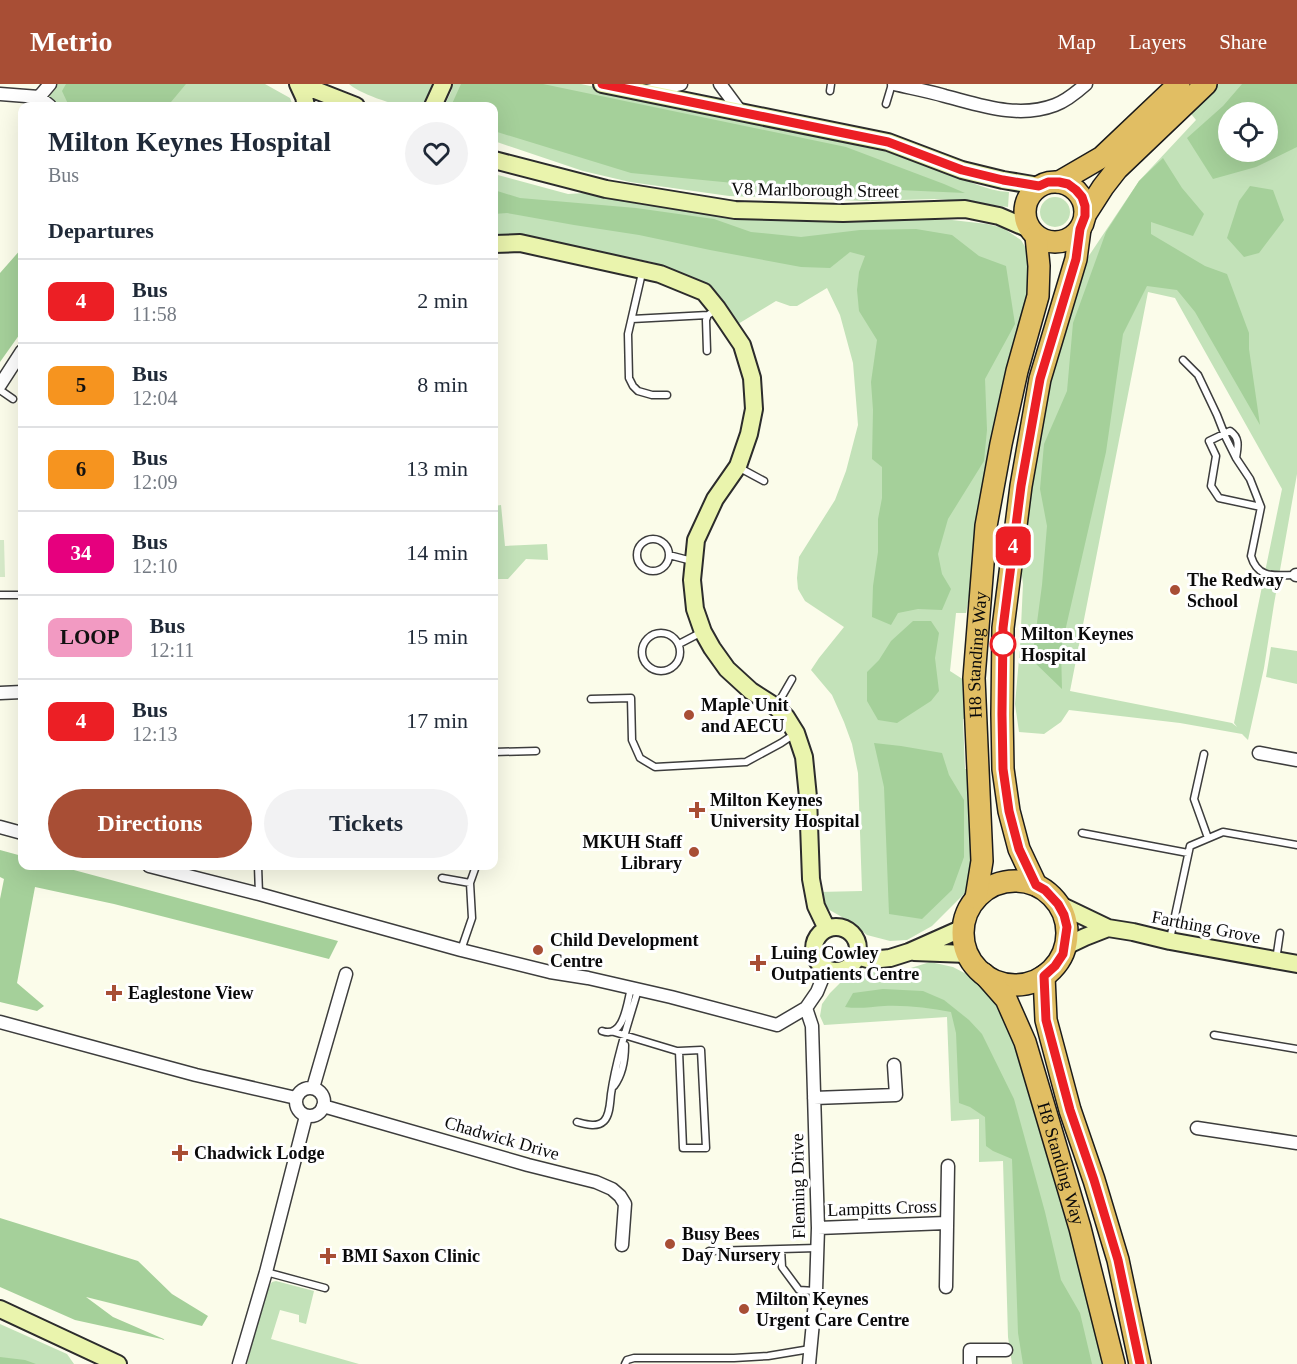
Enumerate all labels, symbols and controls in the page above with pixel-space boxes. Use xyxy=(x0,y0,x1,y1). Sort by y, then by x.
text: Metrio xyxy=(30,26,112,57)
text: Map xyxy=(1058,30,1096,54)
text: Layers xyxy=(1129,30,1186,54)
text: Share xyxy=(1219,30,1267,54)
map controls xyxy=(1218,102,1278,162)
button: locate xyxy=(1218,102,1278,162)
button: heart xyxy=(405,122,468,185)
text: Milton Keynes Hospital xyxy=(48,126,331,157)
text: Bus xyxy=(48,164,79,186)
street label: V8 Marlborough Street xyxy=(731,179,899,201)
text: Departures xyxy=(48,218,154,243)
text: Bus xyxy=(132,277,167,302)
text: 2 min xyxy=(417,288,468,313)
text: 4 xyxy=(76,289,86,313)
text: 11:58 xyxy=(132,303,177,325)
text: Bus xyxy=(132,361,167,386)
text: 8 min xyxy=(417,372,468,397)
text: 5 xyxy=(76,373,86,397)
text: 12:04 xyxy=(132,387,178,409)
text: Bus xyxy=(132,445,167,470)
text: 13 min xyxy=(406,456,468,481)
text: 6 xyxy=(76,457,86,481)
text: 12:09 xyxy=(132,471,178,493)
line badge: 4 xyxy=(994,526,1032,566)
text: Bus xyxy=(132,529,167,554)
text: 4 xyxy=(1008,534,1018,558)
text: 14 min xyxy=(406,540,468,565)
text: 34 xyxy=(71,541,92,565)
text: 12:10 xyxy=(132,555,178,577)
place label: The Redway School xyxy=(1187,570,1284,611)
marker: The Redway School xyxy=(1168,583,1182,597)
street label: H8 Standing Way xyxy=(964,590,991,719)
text: Bus xyxy=(150,613,185,638)
text: 15 min xyxy=(406,624,468,649)
place label: Milton Keynes Hospital xyxy=(1021,624,1134,665)
text: LOOP xyxy=(60,625,120,649)
marker: Milton Keynes Hospital xyxy=(990,631,1016,657)
text: 12:11 xyxy=(150,639,194,661)
place label: Maple Unit and AECU xyxy=(701,695,789,736)
text: Bus xyxy=(132,697,167,722)
text: 17 min xyxy=(406,708,468,733)
marker: Maple Unit and AECU xyxy=(682,708,696,722)
text: 4 xyxy=(76,709,86,733)
text: 12:13 xyxy=(132,723,178,745)
button: Directions xyxy=(48,789,252,858)
button: Tickets xyxy=(264,789,468,858)
place label: Milton Keynes University Hospital xyxy=(710,790,860,831)
marker: Milton Keynes University Hospital xyxy=(688,801,706,819)
place label: MKUH Staff Library xyxy=(583,832,683,873)
marker: MKUH Staff Library xyxy=(687,845,701,859)
street label: Farthing Grove xyxy=(1150,907,1262,947)
place label: Child Development Centre xyxy=(550,930,699,971)
marker: Child Development Centre xyxy=(531,943,545,957)
place label: Luing Cowley Outpatients Centre xyxy=(771,943,919,984)
marker: Luing Cowley Outpatients Centre xyxy=(749,954,767,972)
place label: Eaglestone View xyxy=(128,983,254,1003)
marker: Eaglestone View xyxy=(105,984,123,1002)
street label: H8 Standing Way xyxy=(1033,1100,1089,1227)
street label: Chadwick Drive xyxy=(442,1112,562,1164)
street label: Fleming Drive xyxy=(787,1133,809,1239)
place label: Chadwick Lodge xyxy=(194,1143,325,1163)
marker: Chadwick Lodge xyxy=(171,1144,189,1162)
street label: Lampitts Cross xyxy=(827,1196,937,1220)
place label: Busy Bees Day Nursery xyxy=(682,1224,780,1265)
marker: Busy Bees Day Nursery xyxy=(663,1237,677,1251)
place label: BMI Saxon Clinic xyxy=(342,1246,480,1266)
marker: BMI Saxon Clinic xyxy=(319,1247,337,1265)
place label: Milton Keynes Urgent Care Centre xyxy=(756,1289,909,1330)
marker: Milton Keynes Urgent Care Centre xyxy=(737,1302,751,1316)

